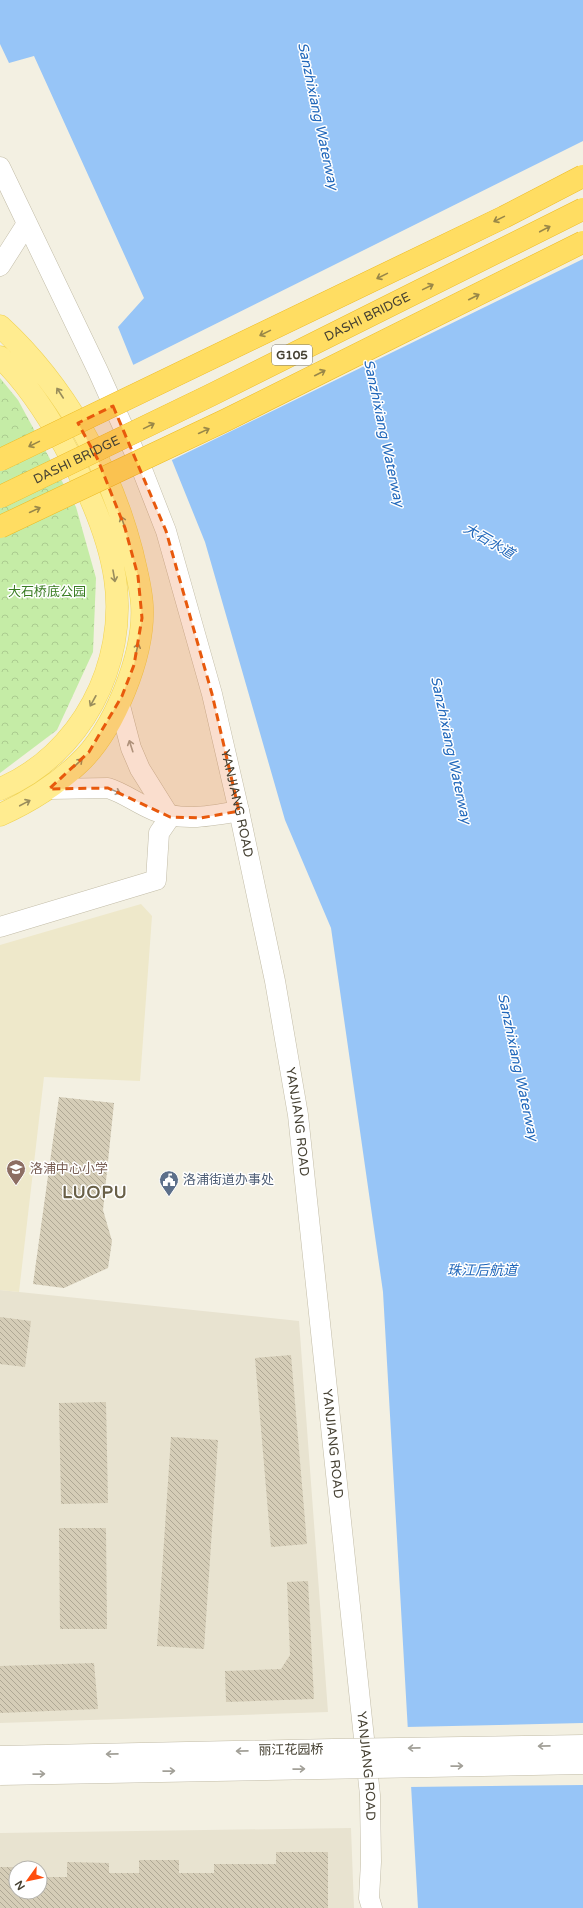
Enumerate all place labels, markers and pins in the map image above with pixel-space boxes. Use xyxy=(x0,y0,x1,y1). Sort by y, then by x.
school or university icon: 洛浦中心小学 xyxy=(5,1158,27,1186)
place label: 洛浦中心小学 xyxy=(30,1161,108,1177)
public building icon: 洛浦街道办事处 xyxy=(158,1169,180,1197)
place label: 洛浦街道办事处 xyxy=(183,1172,274,1188)

